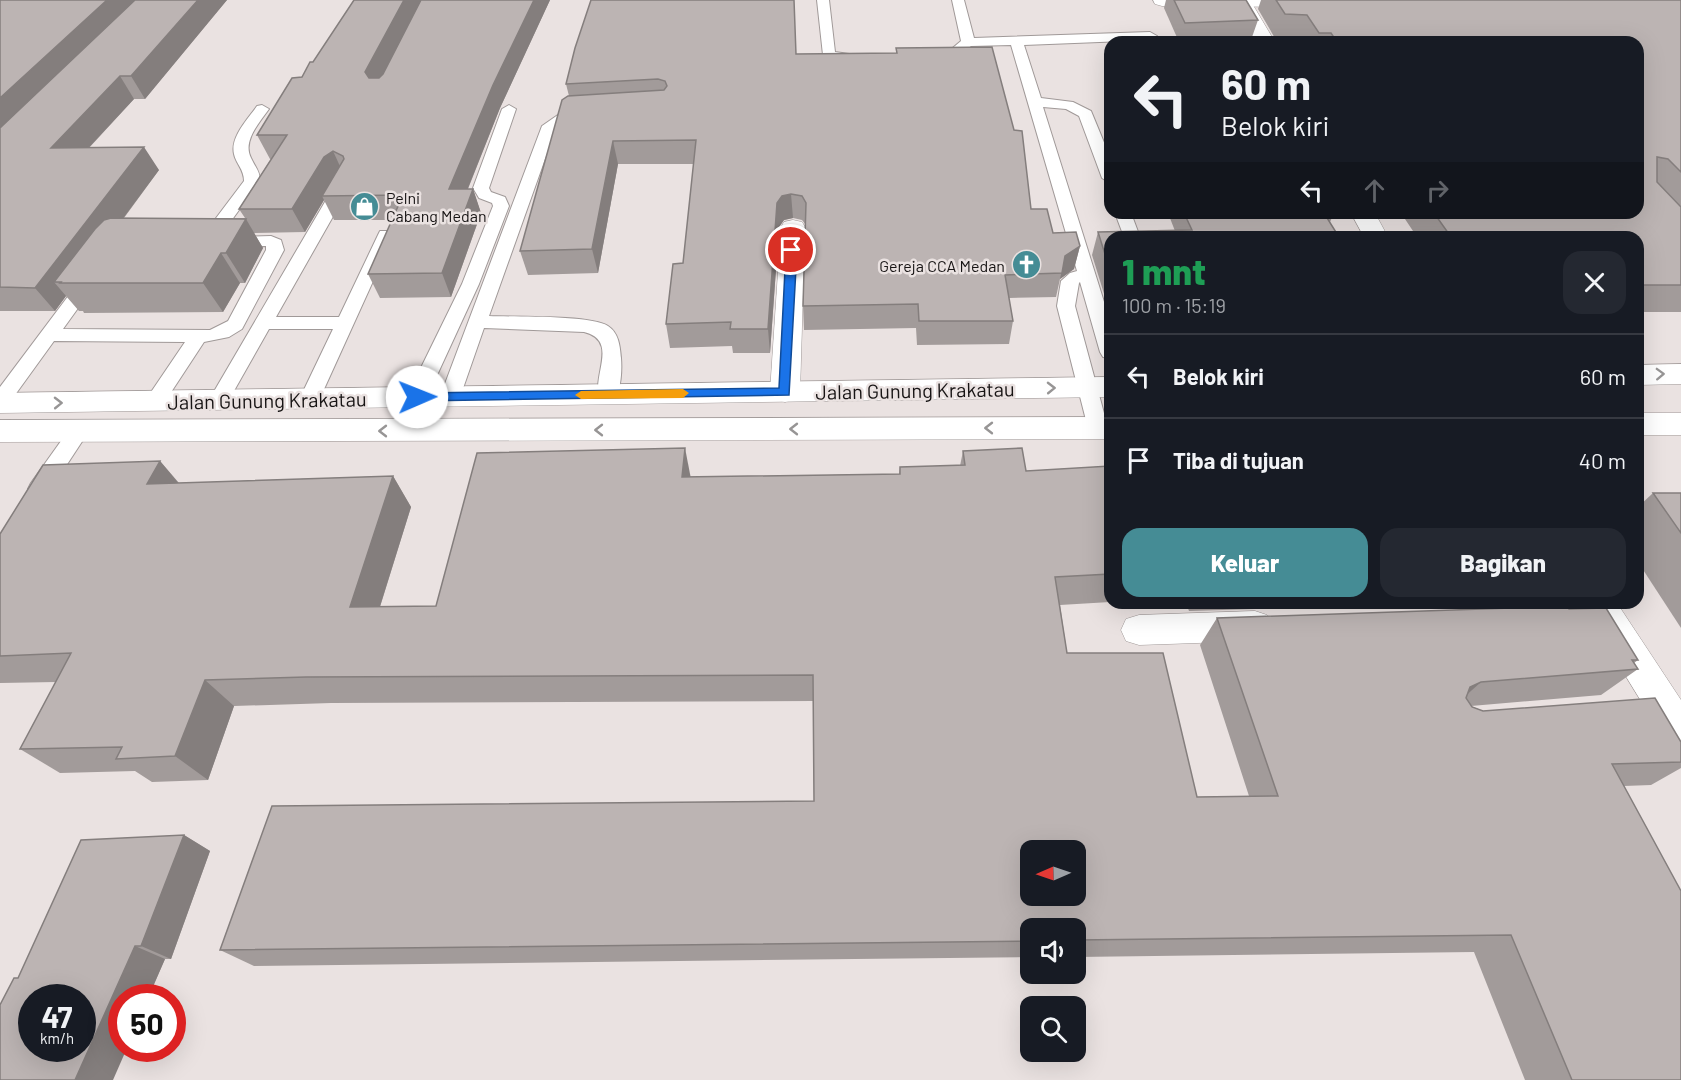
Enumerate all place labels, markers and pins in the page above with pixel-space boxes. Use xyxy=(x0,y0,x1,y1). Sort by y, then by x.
place label: Pelni Cabang Medan xyxy=(386,188,487,225)
shop icon: Pelni Cabang Medan xyxy=(349,190,381,222)
pin xyxy=(765,224,816,275)
church icon: Gereja CCA Medan xyxy=(1010,249,1042,281)
place label: Gereja CCA Medan xyxy=(879,256,1005,275)

